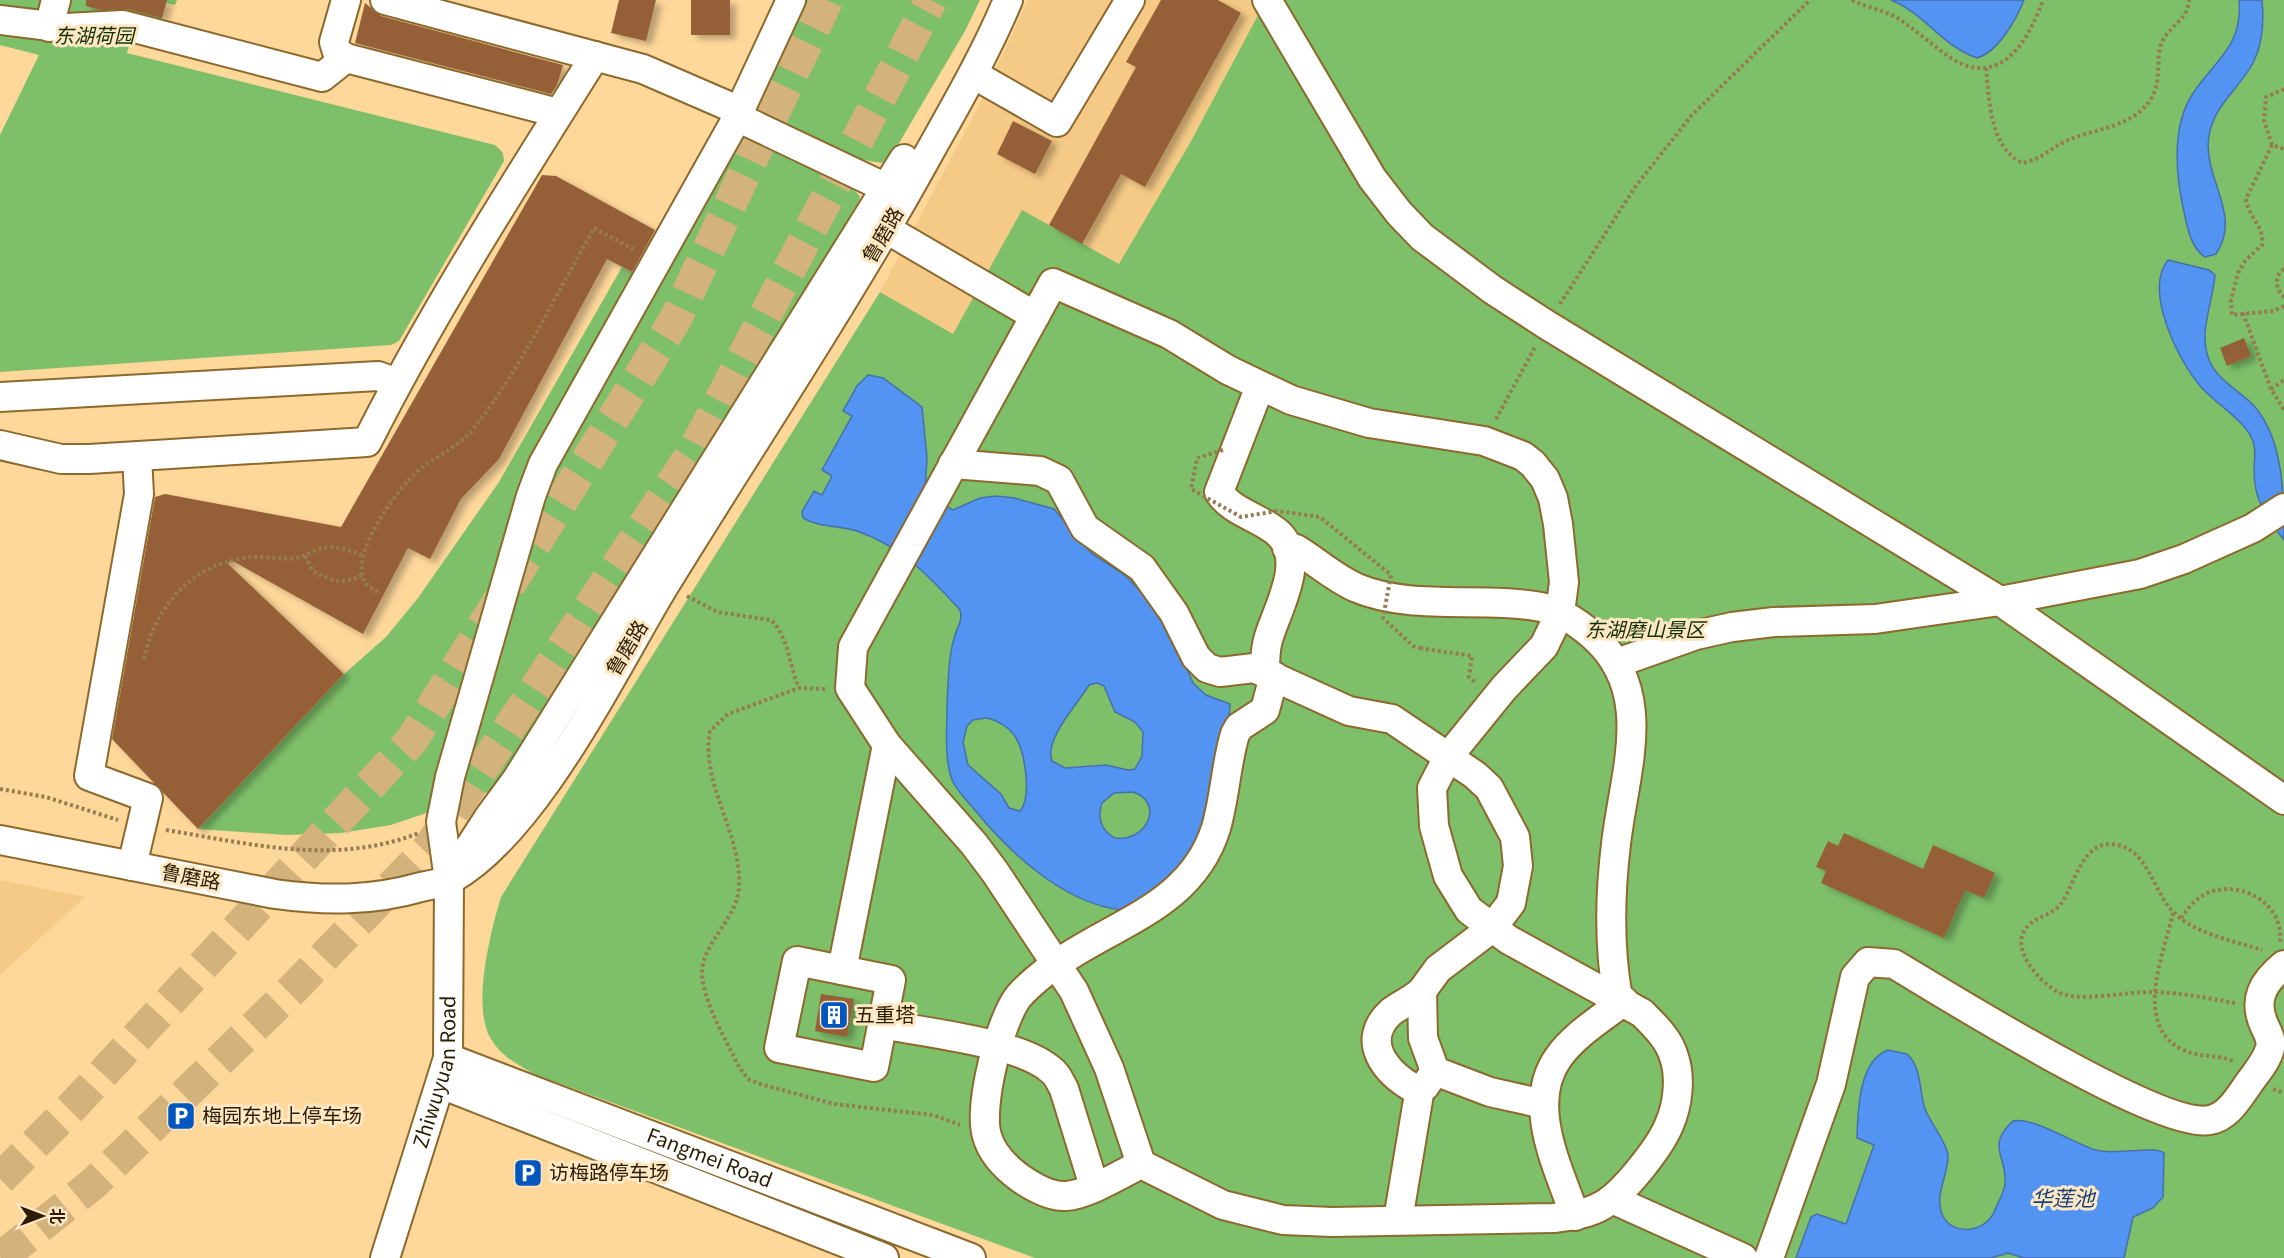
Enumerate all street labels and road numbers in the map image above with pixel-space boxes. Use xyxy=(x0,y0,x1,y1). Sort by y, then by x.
street label: 鲁磨路 xyxy=(854,201,909,267)
street label: 鲁磨路 xyxy=(598,614,654,680)
street label: 鲁磨路 xyxy=(159,856,224,895)
street label: Zhiwuyuan Road xyxy=(405,995,461,1151)
street label: Fangmei Road xyxy=(643,1119,777,1194)

